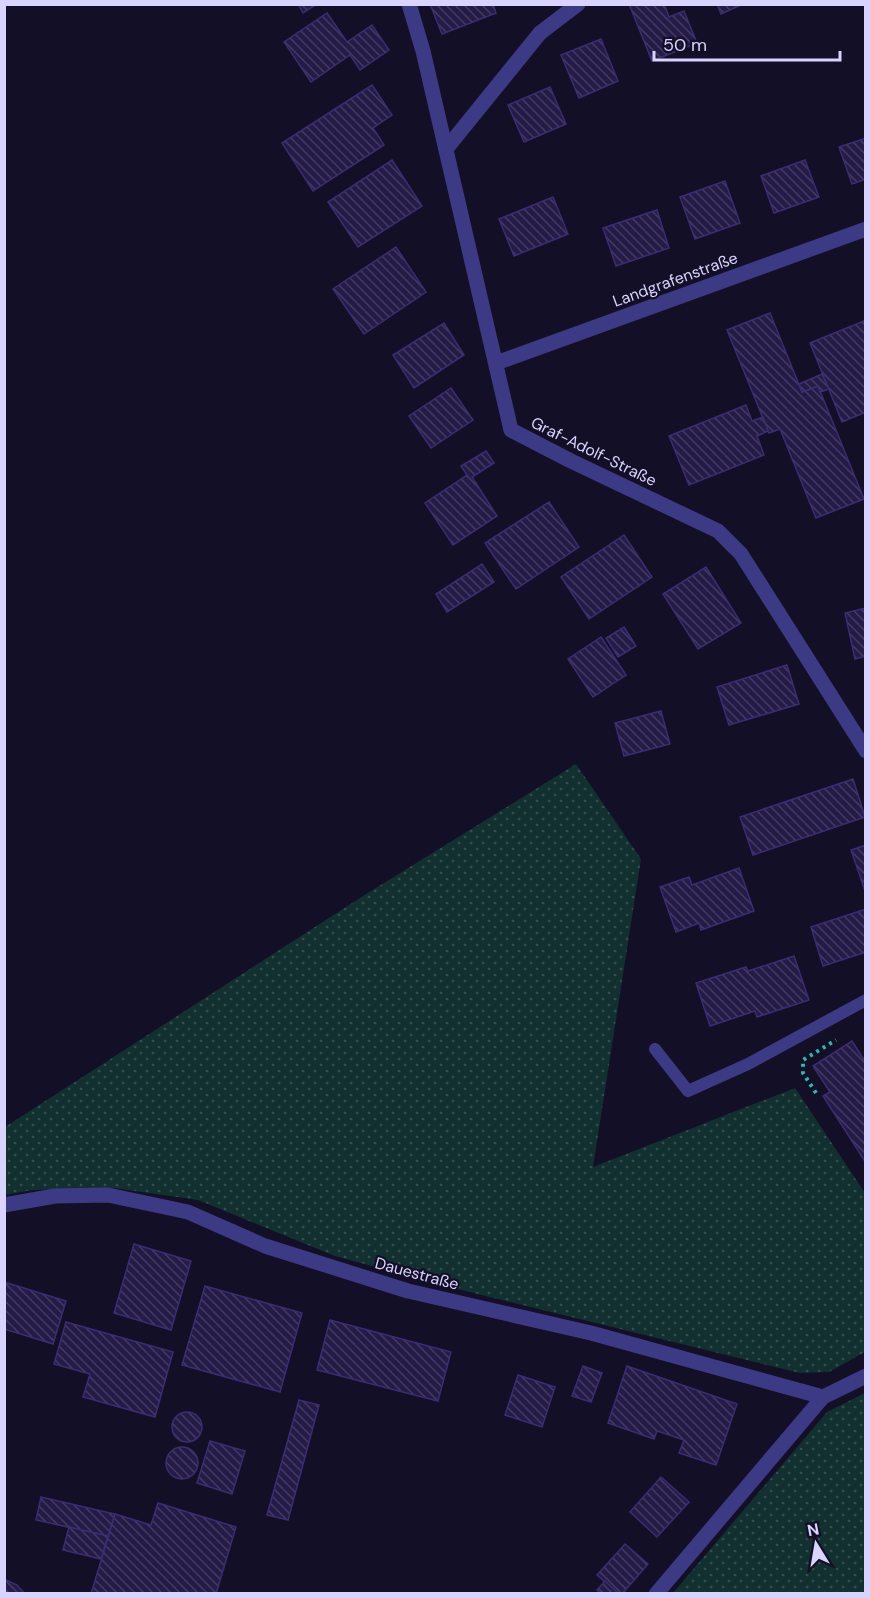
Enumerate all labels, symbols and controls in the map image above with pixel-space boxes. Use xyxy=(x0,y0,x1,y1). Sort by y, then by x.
scale bar xyxy=(654,24,840,62)
text: 50 m xyxy=(663,33,707,57)
street label: Landgrafenstraße xyxy=(610,247,740,312)
street label: Graf-Adolf-Straße xyxy=(527,412,660,491)
street label: Dauestraße xyxy=(373,1252,461,1295)
north arrow xyxy=(786,1514,846,1574)
text: N xyxy=(806,1518,821,1541)

